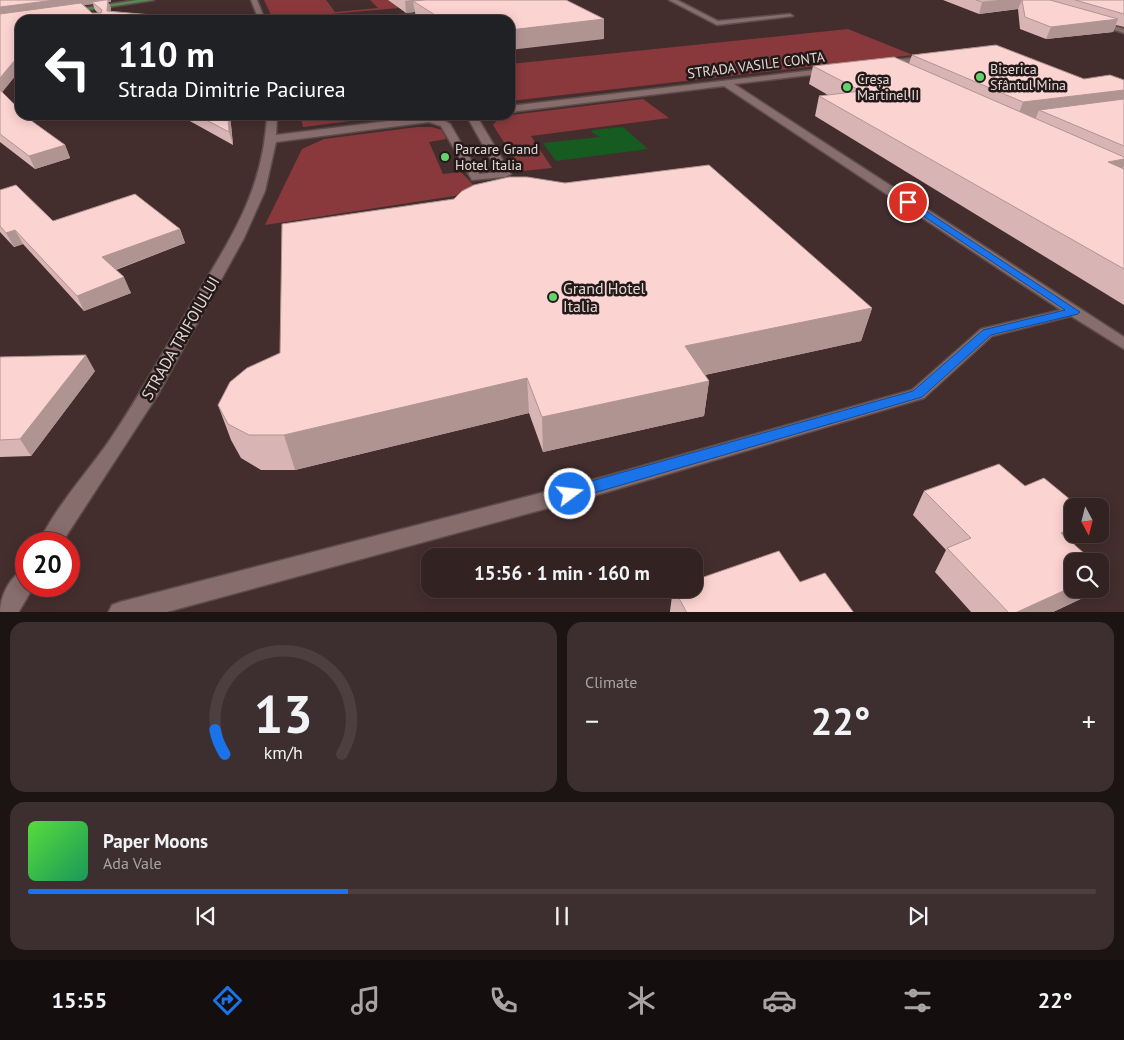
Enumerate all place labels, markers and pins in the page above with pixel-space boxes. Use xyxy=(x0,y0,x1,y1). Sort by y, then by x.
place label: Biserica Sfântul Mina xyxy=(990,60,1066,94)
place label: Creșa Martinel II xyxy=(857,70,919,104)
marker: Biserica Sfântul Mina xyxy=(974,71,986,83)
marker: Creșa Martinel II xyxy=(841,81,853,93)
place label: Parcare Grand Hotel Italia xyxy=(455,140,538,174)
marker: Parcare Grand Hotel Italia xyxy=(439,151,451,163)
pin xyxy=(887,181,929,223)
place label: Grand Hotel Italia xyxy=(563,278,646,316)
marker: Grand Hotel Italia xyxy=(547,291,559,303)

